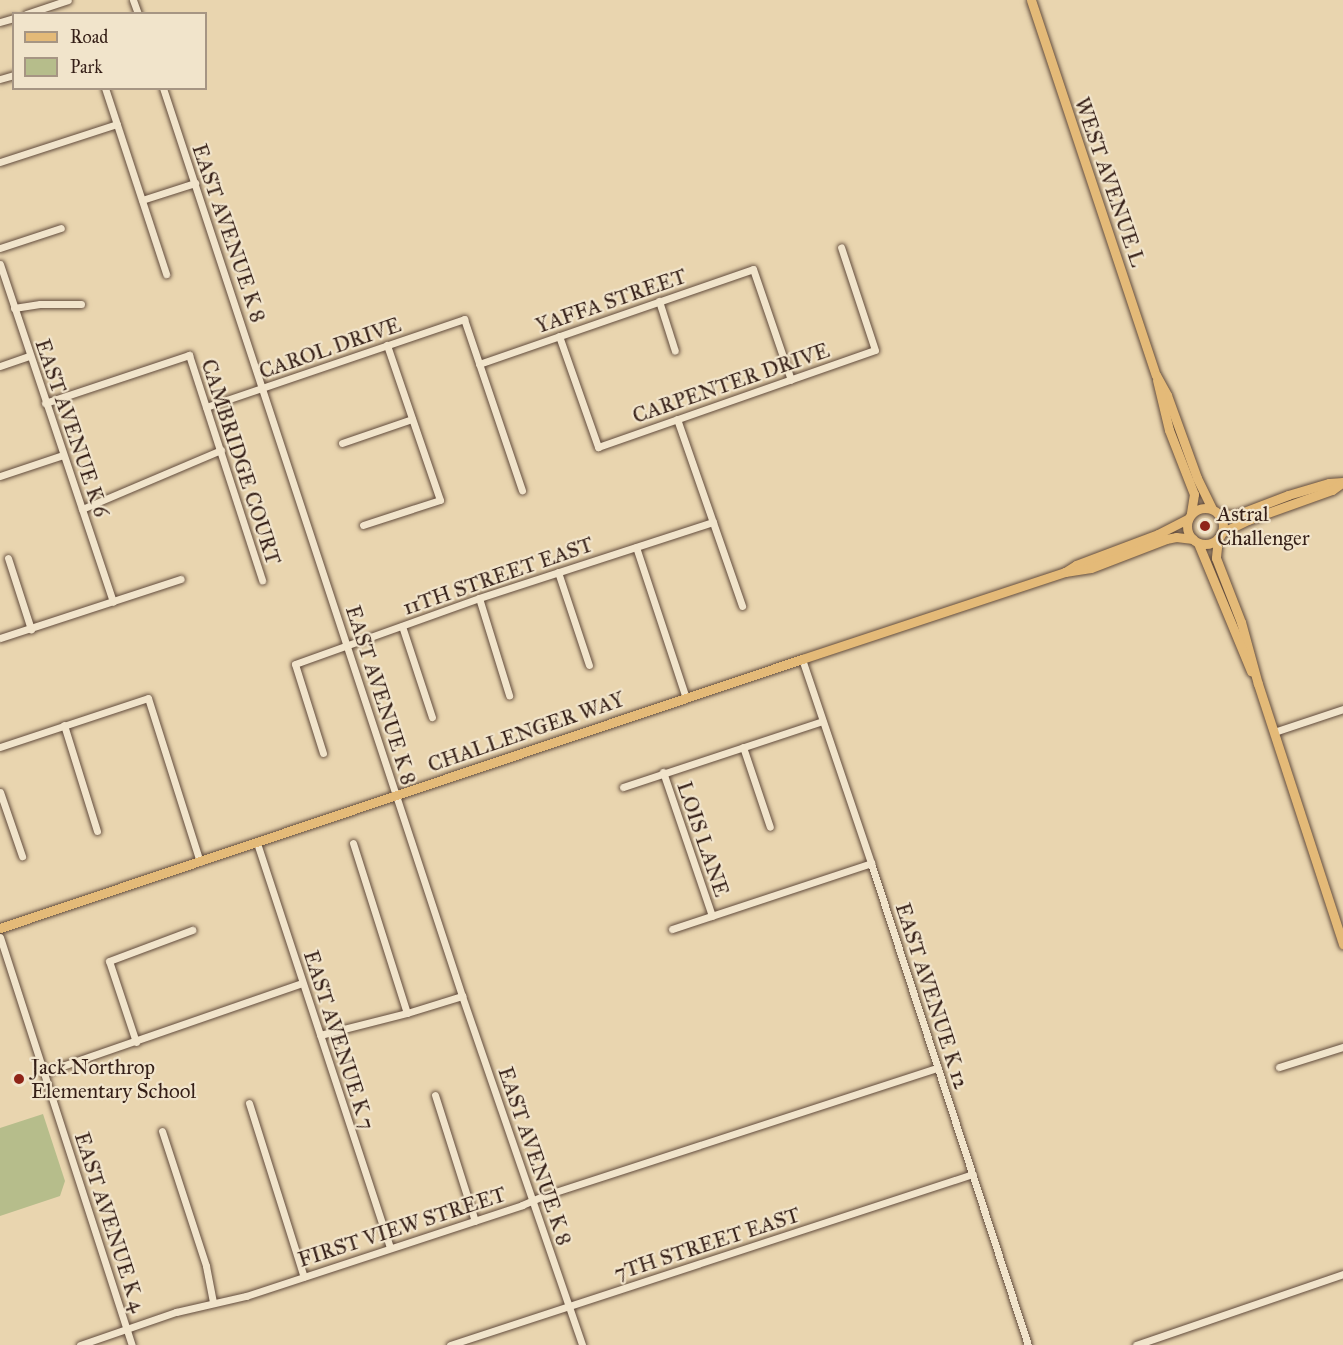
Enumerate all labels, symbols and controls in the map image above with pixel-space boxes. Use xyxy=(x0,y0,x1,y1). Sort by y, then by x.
legend xyxy=(12,12,207,90)
text: Road xyxy=(70,26,108,48)
text: Park xyxy=(70,56,103,78)
street label: WEST AVENUE L xyxy=(1069,94,1151,270)
street label: EAST AVENUE K 8 xyxy=(187,141,271,325)
street label: YAFFA STREET xyxy=(532,263,690,339)
street label: CAROL DRIVE xyxy=(256,312,404,384)
street label: EAST AVENUE K 6 xyxy=(30,336,114,520)
street label: CARPENTER DRIVE xyxy=(629,337,833,429)
street label: CAMBRIDGE COURT xyxy=(196,356,286,568)
place label: Astral Challenger xyxy=(1217,501,1310,551)
marker: Astral Challenger xyxy=(1198,519,1212,533)
street label: 11TH STREET EAST xyxy=(400,532,596,620)
street label: EAST AVENUE K 8 xyxy=(340,602,422,788)
street label: CHALLENGER WAY xyxy=(425,687,627,777)
street label: LOIS LANE xyxy=(672,778,734,900)
street label: EAST AVENUE K 12 xyxy=(890,900,974,1092)
street label: EAST AVENUE K 7 xyxy=(298,947,380,1133)
place label: Jack Northrop Elementary School xyxy=(31,1054,196,1104)
street label: EAST AVENUE K 8 xyxy=(493,1064,577,1248)
marker: Jack Northrop Elementary School xyxy=(12,1072,26,1086)
street label: EAST AVENUE K 4 xyxy=(69,1129,151,1315)
street label: FIRST VIEW STREET xyxy=(295,1181,509,1273)
street label: 7TH STREET EAST xyxy=(611,1202,803,1286)

